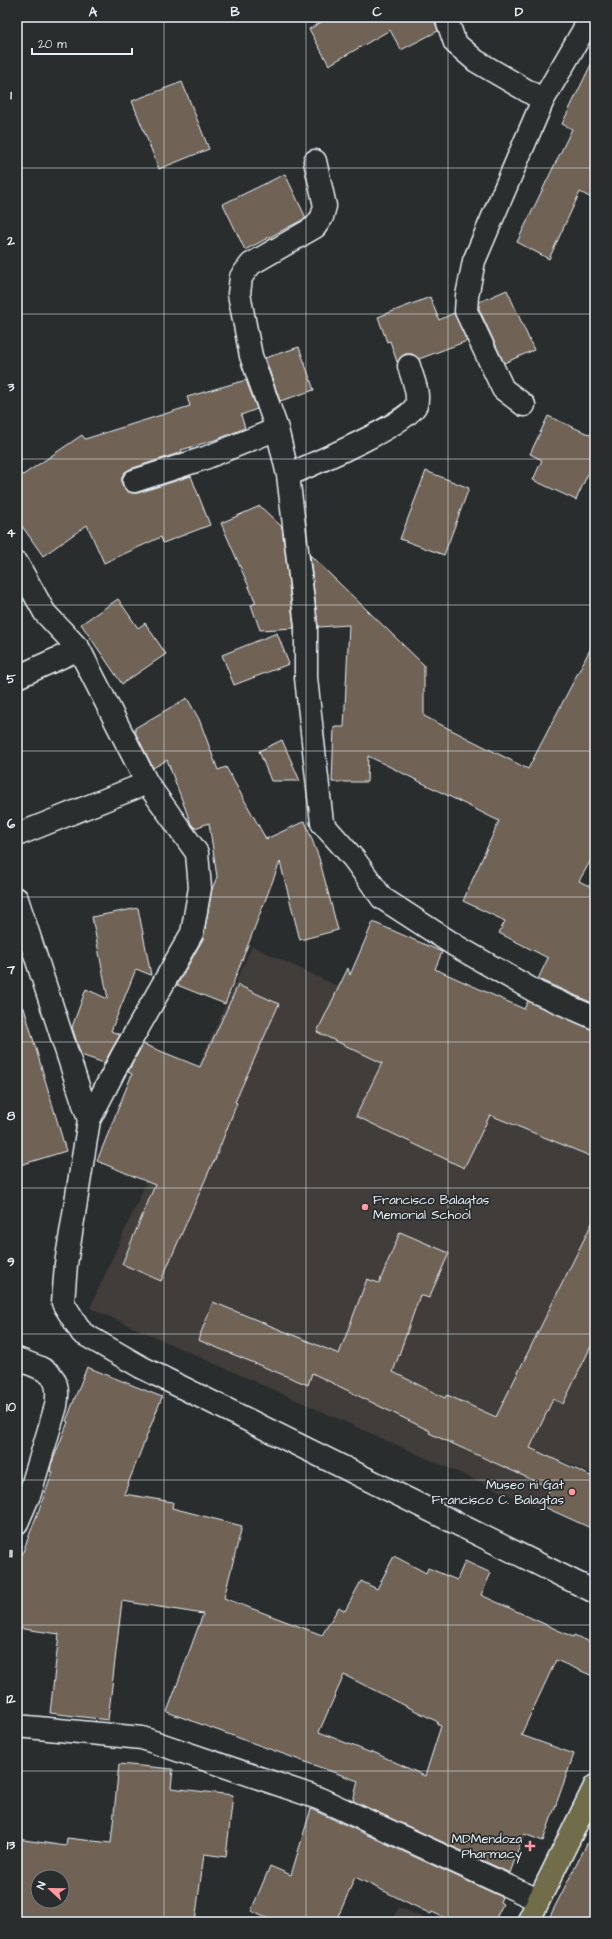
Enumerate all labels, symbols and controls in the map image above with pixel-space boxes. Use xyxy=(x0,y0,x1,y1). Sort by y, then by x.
text: A xyxy=(89,3,98,21)
text: B xyxy=(230,3,240,21)
text: C xyxy=(372,3,382,21)
text: D xyxy=(515,3,524,21)
scale bar xyxy=(32,30,132,56)
text: 20 m xyxy=(38,36,67,53)
text: 1 xyxy=(10,86,12,104)
text: 2 xyxy=(6,232,15,250)
text: 3 xyxy=(7,378,15,396)
text: 4 xyxy=(7,524,16,542)
text: 5 xyxy=(6,670,16,688)
text: 6 xyxy=(7,815,16,833)
text: 7 xyxy=(6,961,16,979)
text: 8 xyxy=(7,1107,16,1125)
place label: Francisco Balagtas Memorial School xyxy=(373,1191,490,1224)
marker: Francisco Balagtas Memorial School xyxy=(360,1202,370,1212)
text: 9 xyxy=(7,1253,15,1271)
text: 10 xyxy=(6,1398,17,1416)
place label: Museo ni Gat Francisco C. Balagtas xyxy=(431,1476,565,1510)
marker: Museo ni Gat Francisco C. Balagtas xyxy=(567,1487,577,1497)
text: 11 xyxy=(9,1544,13,1562)
text: 12 xyxy=(6,1690,16,1708)
place label: MDMendoza Pharmacy xyxy=(452,1830,522,1864)
text: 13 xyxy=(7,1836,16,1854)
marker: MDMendoza Pharmacy xyxy=(525,1841,535,1851)
north arrow xyxy=(30,1869,70,1909)
text: N xyxy=(33,1879,49,1891)

